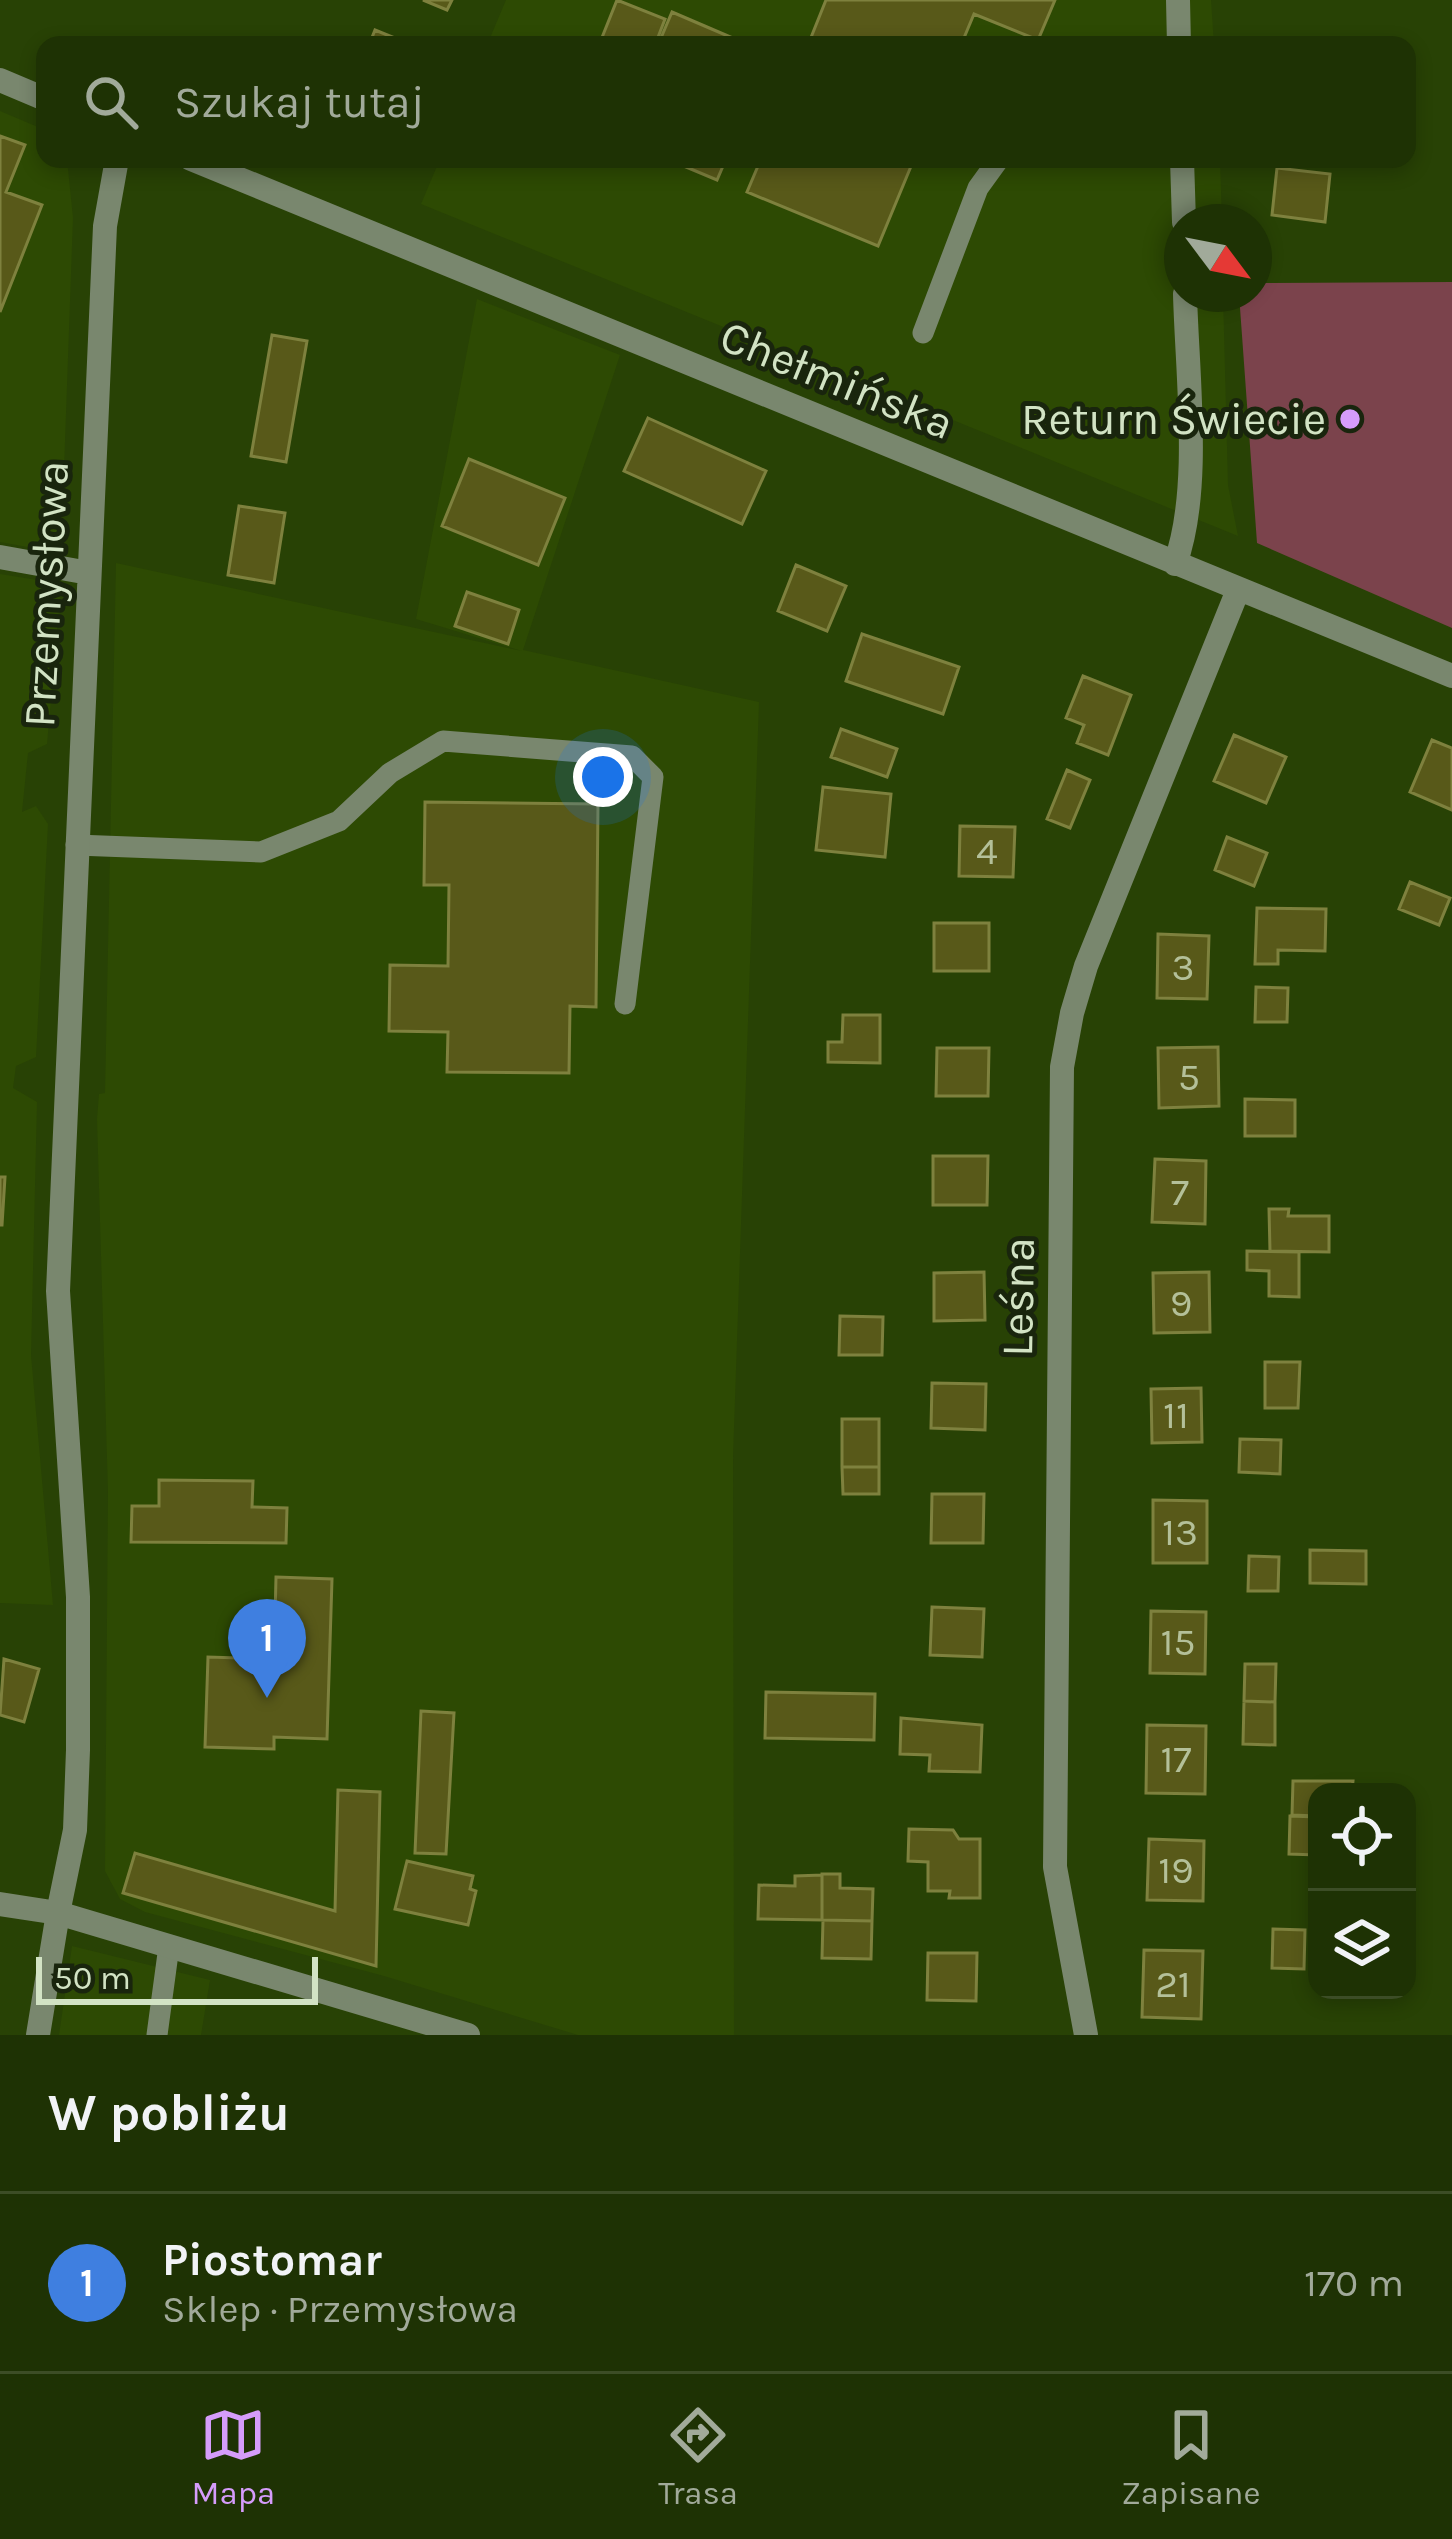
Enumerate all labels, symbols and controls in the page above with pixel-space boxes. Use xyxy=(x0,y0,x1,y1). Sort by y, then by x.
search box xyxy=(36,36,1416,168)
icon: search xyxy=(78,69,144,135)
text: Szukaj tutaj xyxy=(174,76,425,128)
north arrow xyxy=(1164,204,1272,312)
street label: Chełmińska xyxy=(713,310,961,450)
place label: Return Świecie xyxy=(1021,393,1326,445)
marker: Return Świecie xyxy=(1337,406,1363,432)
street label: Przemysłowa xyxy=(13,459,80,729)
your location xyxy=(573,747,633,807)
house number: 4 xyxy=(976,828,998,874)
house number: 3 xyxy=(1171,944,1195,990)
house number: 5 xyxy=(1178,1054,1200,1100)
house number: 7 xyxy=(1171,1169,1189,1215)
street label: Leśna xyxy=(991,1237,1045,1357)
house number: 9 xyxy=(1170,1280,1192,1326)
house number: 11 xyxy=(1163,1392,1189,1438)
house number: 13 xyxy=(1162,1509,1198,1555)
pin: 1 xyxy=(228,1599,306,1698)
house number: 15 xyxy=(1161,1619,1195,1665)
house number: 17 xyxy=(1160,1736,1192,1782)
map controls xyxy=(1308,1783,1416,1999)
button: locate xyxy=(1308,1783,1416,1891)
house number: 19 xyxy=(1158,1847,1194,1893)
button: layers xyxy=(1308,1891,1416,1999)
scale bar xyxy=(36,1951,318,2004)
text: 50 m xyxy=(54,1959,131,1997)
house number: 21 xyxy=(1155,1961,1191,2007)
text: W pobliżu xyxy=(48,2083,290,2143)
text: Piostomar xyxy=(162,2234,382,2286)
text: 1 xyxy=(80,2260,94,2306)
text: 170 m xyxy=(1304,2260,1404,2306)
text: Sklep · Przemysłowa xyxy=(162,2286,518,2332)
tab: Mapa xyxy=(192,2402,275,2512)
tab: Trasa xyxy=(658,2402,738,2512)
tab: Zapisane xyxy=(1121,2402,1260,2512)

